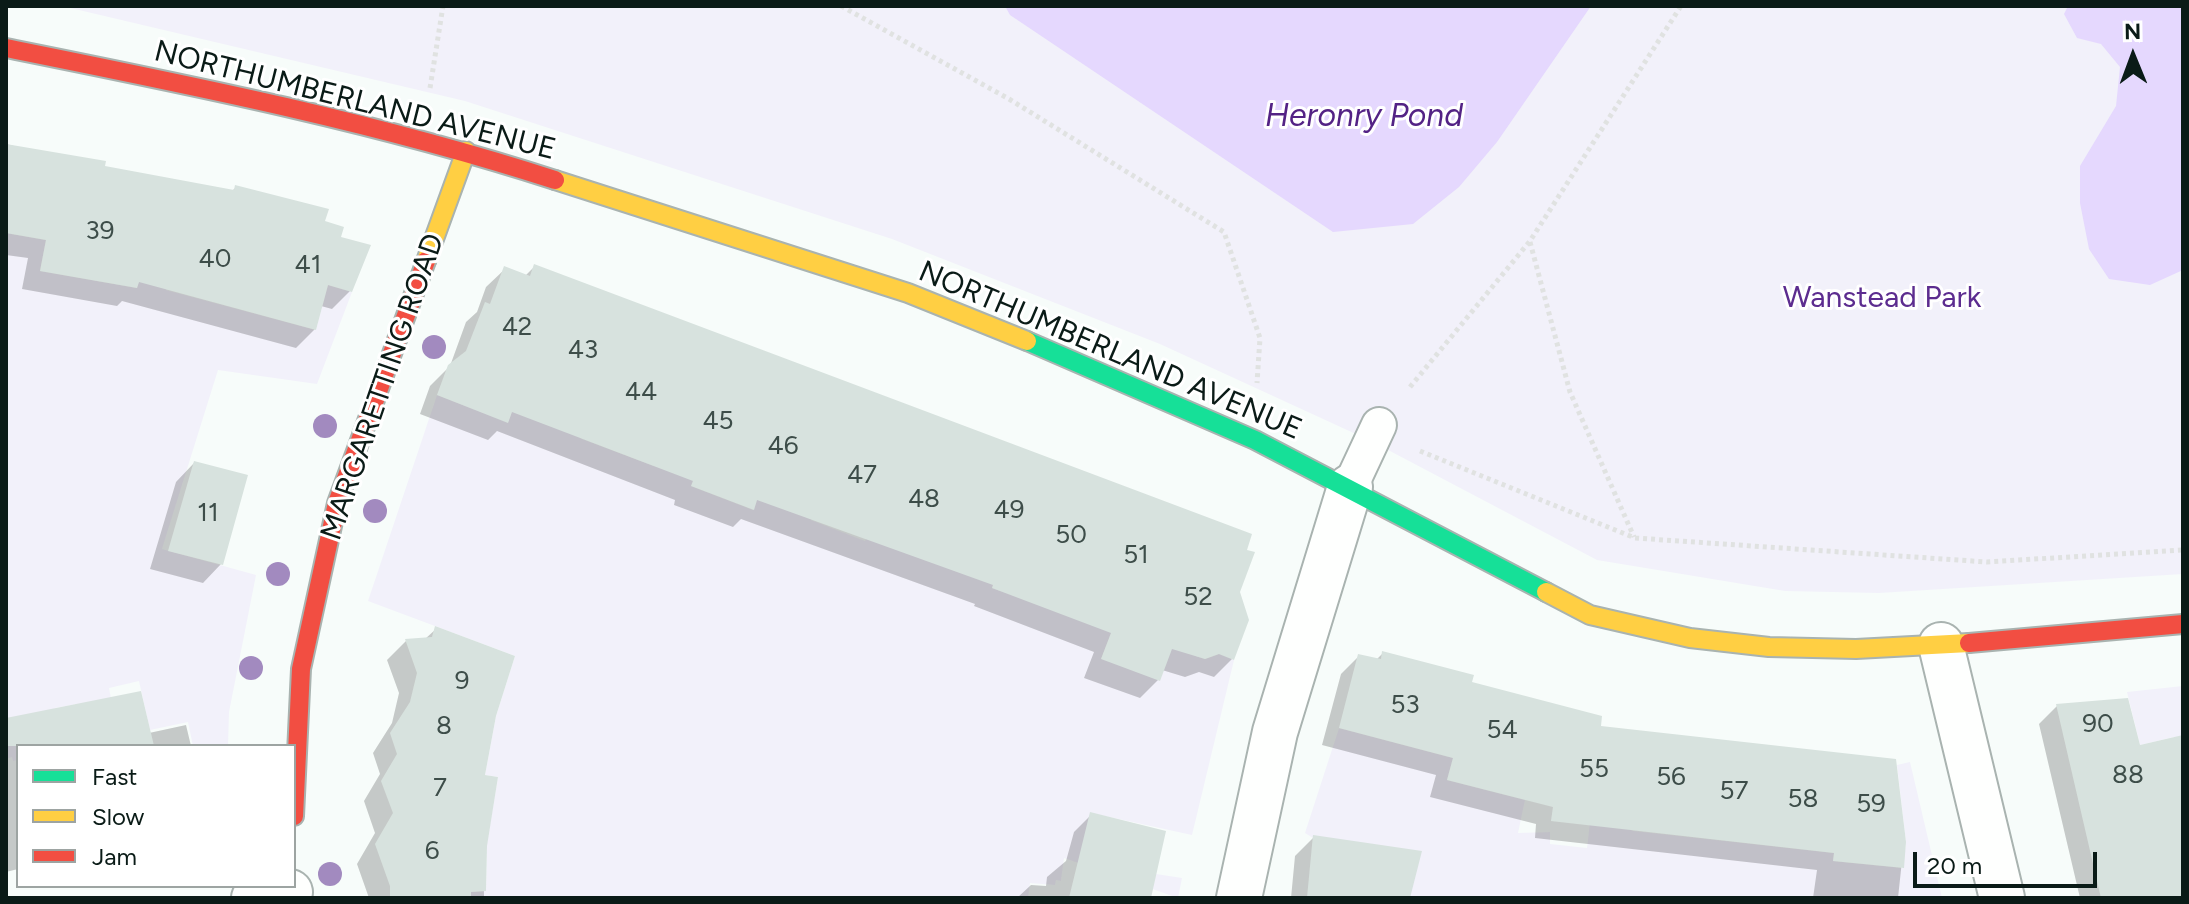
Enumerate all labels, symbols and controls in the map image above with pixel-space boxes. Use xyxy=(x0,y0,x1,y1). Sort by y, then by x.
north arrow xyxy=(2093,16,2173,96)
text: N xyxy=(2124,18,2141,45)
street label: NORTHUMBERLAND AVENUE xyxy=(150,34,560,168)
water label: Heronry Pond xyxy=(1265,98,1463,136)
house number: 39 xyxy=(86,215,114,247)
street label: MARGARETTING ROAD xyxy=(314,229,452,545)
house number: 40 xyxy=(199,243,231,275)
house number: 41 xyxy=(295,249,321,281)
street label: NORTHUMBERLAND AVENUE xyxy=(913,254,1307,448)
park label: Wanstead Park xyxy=(1783,280,1981,316)
house number: 42 xyxy=(502,311,532,343)
house number: 43 xyxy=(568,334,598,366)
house number: 44 xyxy=(625,376,657,408)
house number: 45 xyxy=(702,405,734,437)
house number: 46 xyxy=(768,430,798,462)
house number: 47 xyxy=(847,459,877,491)
house number: 48 xyxy=(908,483,940,515)
house number: 49 xyxy=(994,494,1024,526)
house number: 11 xyxy=(197,497,219,529)
house number: 50 xyxy=(1055,519,1087,551)
house number: 51 xyxy=(1123,539,1149,571)
house number: 52 xyxy=(1183,581,1213,613)
house number: 9 xyxy=(455,665,469,697)
house number: 53 xyxy=(1390,689,1420,721)
house number: 90 xyxy=(2082,708,2114,740)
house number: 8 xyxy=(436,710,452,742)
house number: 54 xyxy=(1486,714,1518,746)
legend xyxy=(16,744,296,888)
house number: 55 xyxy=(1579,753,1609,785)
house number: 88 xyxy=(2112,759,2144,791)
house number: 56 xyxy=(1656,761,1686,793)
text: Fast xyxy=(92,762,137,791)
house number: 7 xyxy=(433,772,447,804)
house number: 57 xyxy=(1720,775,1748,807)
house number: 58 xyxy=(1788,783,1818,815)
house number: 59 xyxy=(1856,788,1886,820)
text: Slow xyxy=(92,802,144,831)
house number: 6 xyxy=(425,835,439,867)
scale bar xyxy=(1917,836,2101,886)
text: Jam xyxy=(92,842,137,871)
text: 20 m xyxy=(1927,851,1982,880)

